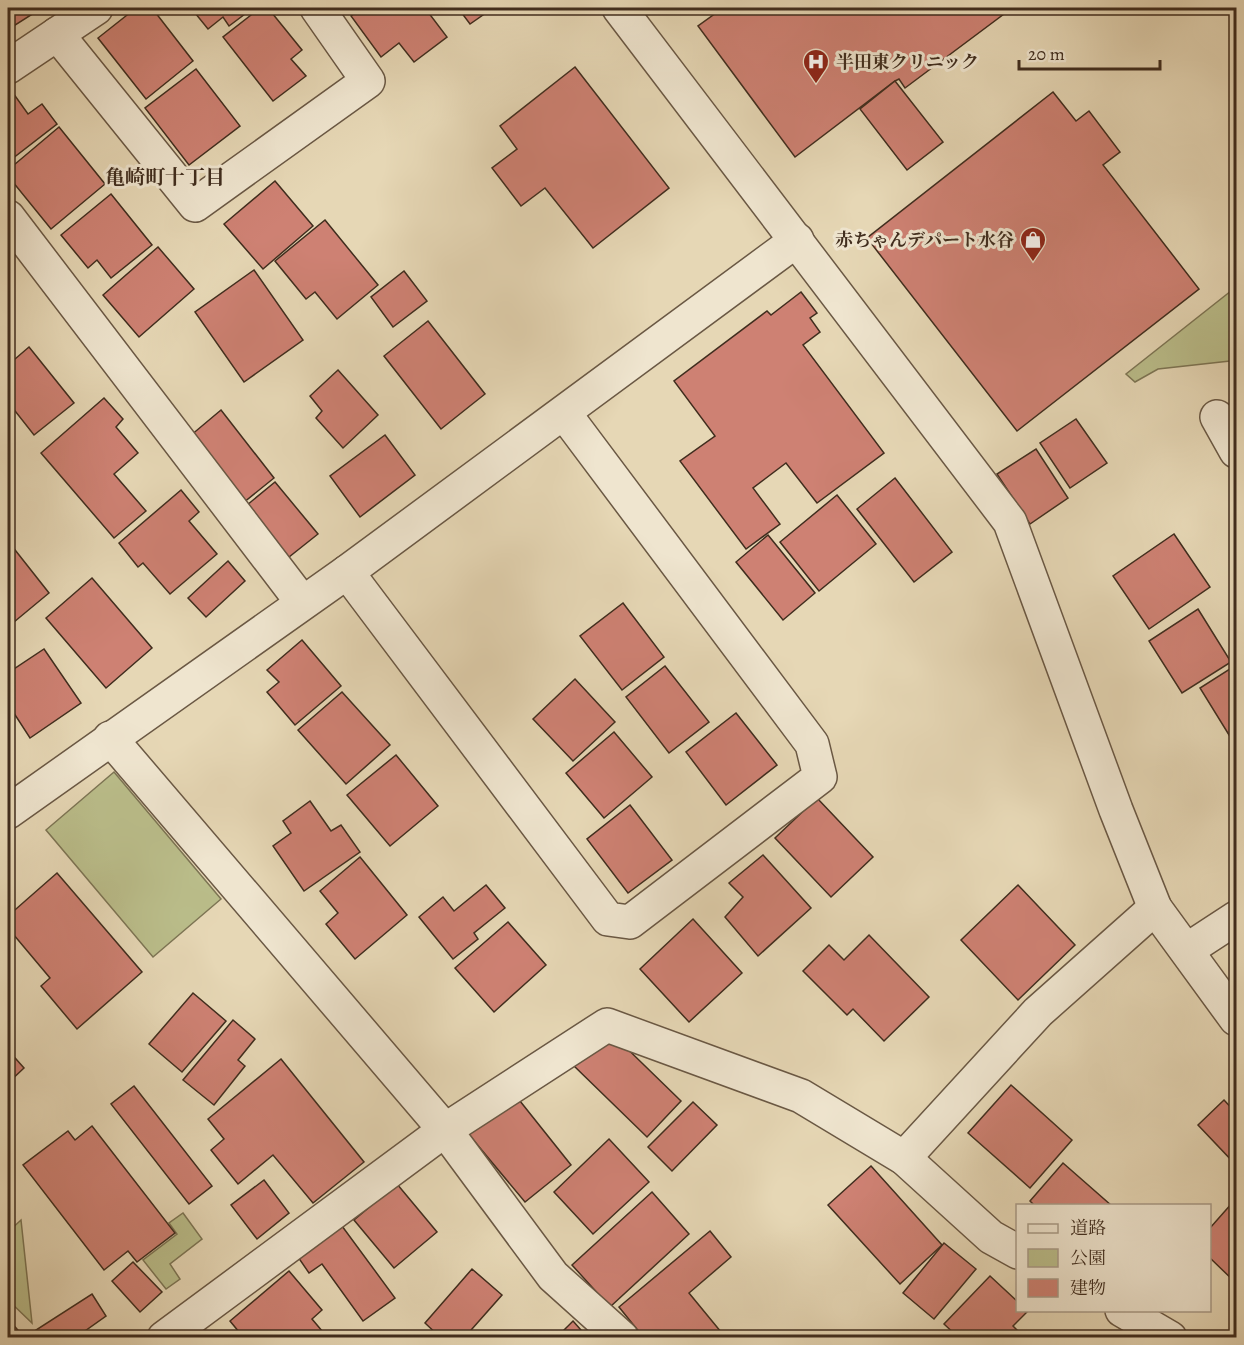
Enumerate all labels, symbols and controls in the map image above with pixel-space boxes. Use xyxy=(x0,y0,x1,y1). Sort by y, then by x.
scale bar xyxy=(1019,33,1160,71)
text: 20 m xyxy=(1028,42,1065,66)
hospital icon: 半田東クリニック xyxy=(801,47,831,85)
place label: 半田東クリニック xyxy=(836,50,979,74)
district label: 亀崎町十丁目 xyxy=(105,164,225,191)
shop icon: 赤ちゃんデパート水谷 xyxy=(1018,225,1048,263)
place label: 赤ちゃんデパート水谷 xyxy=(835,228,1014,252)
legend xyxy=(1016,1204,1211,1312)
text: 道路 xyxy=(1070,1216,1106,1240)
text: 公園 xyxy=(1070,1246,1106,1270)
text: 建物 xyxy=(1070,1276,1106,1300)

